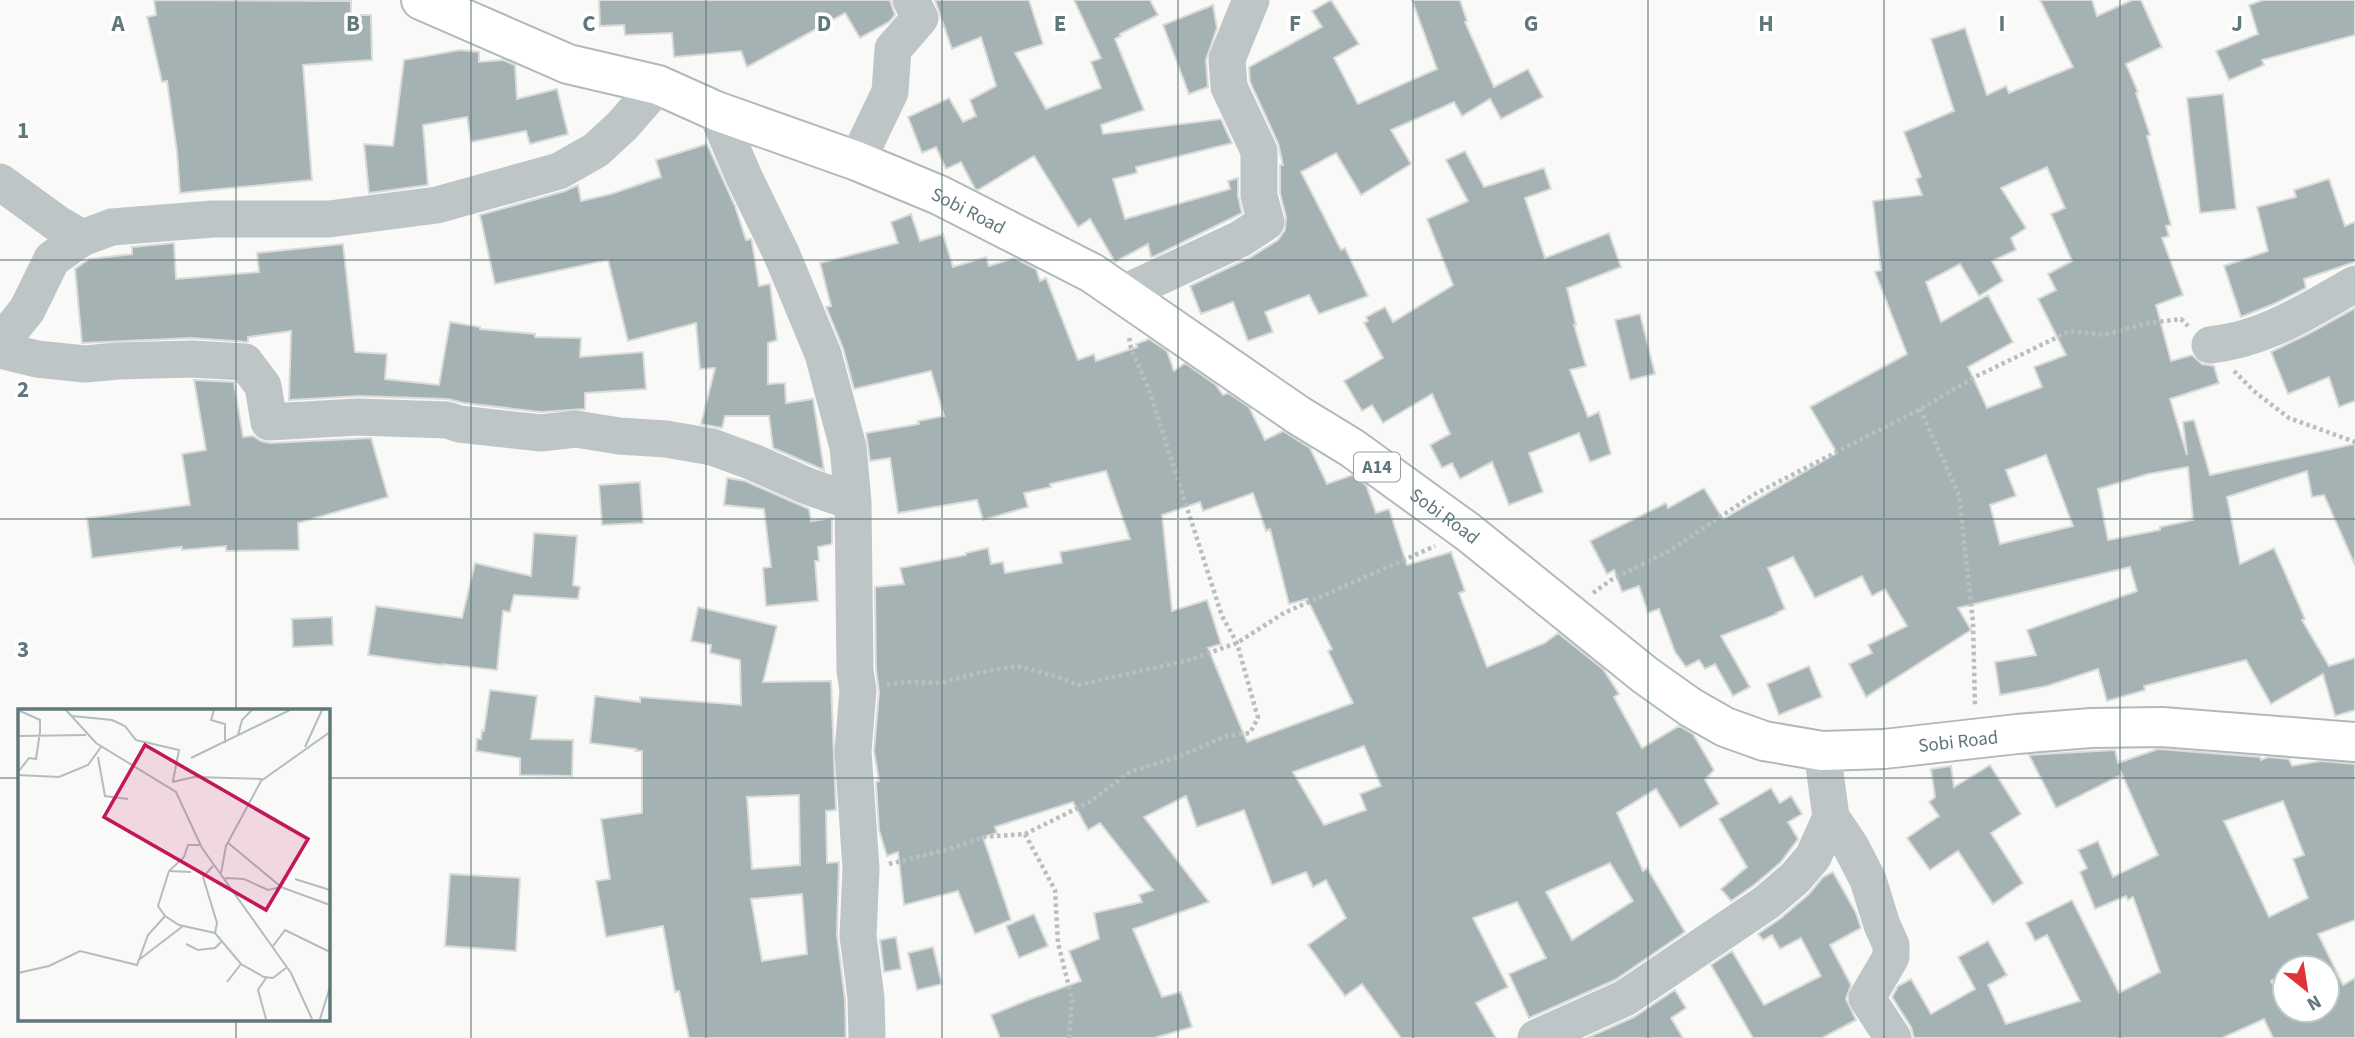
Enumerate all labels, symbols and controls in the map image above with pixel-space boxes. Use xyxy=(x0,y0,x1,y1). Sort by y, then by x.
text: A xyxy=(110,7,125,40)
text: B xyxy=(346,7,360,40)
text: C xyxy=(582,7,596,40)
text: D xyxy=(817,7,831,40)
text: E xyxy=(1054,7,1066,40)
text: F xyxy=(1289,7,1301,40)
text: G xyxy=(1524,7,1538,40)
text: H xyxy=(1758,7,1774,40)
text: I xyxy=(1999,7,2005,40)
text: J xyxy=(2231,7,2243,40)
text: 1 xyxy=(17,114,29,147)
street label: Sobi Road xyxy=(927,181,1010,242)
text: 2 xyxy=(17,373,29,406)
road number: A14 xyxy=(1354,452,1400,481)
street label: Sobi Road xyxy=(1404,482,1485,551)
text: 3 xyxy=(17,633,29,666)
inset map xyxy=(18,709,329,1020)
street label: Sobi Road xyxy=(1917,724,2000,760)
north arrow xyxy=(2271,954,2341,1024)
text: N xyxy=(2302,988,2326,1017)

